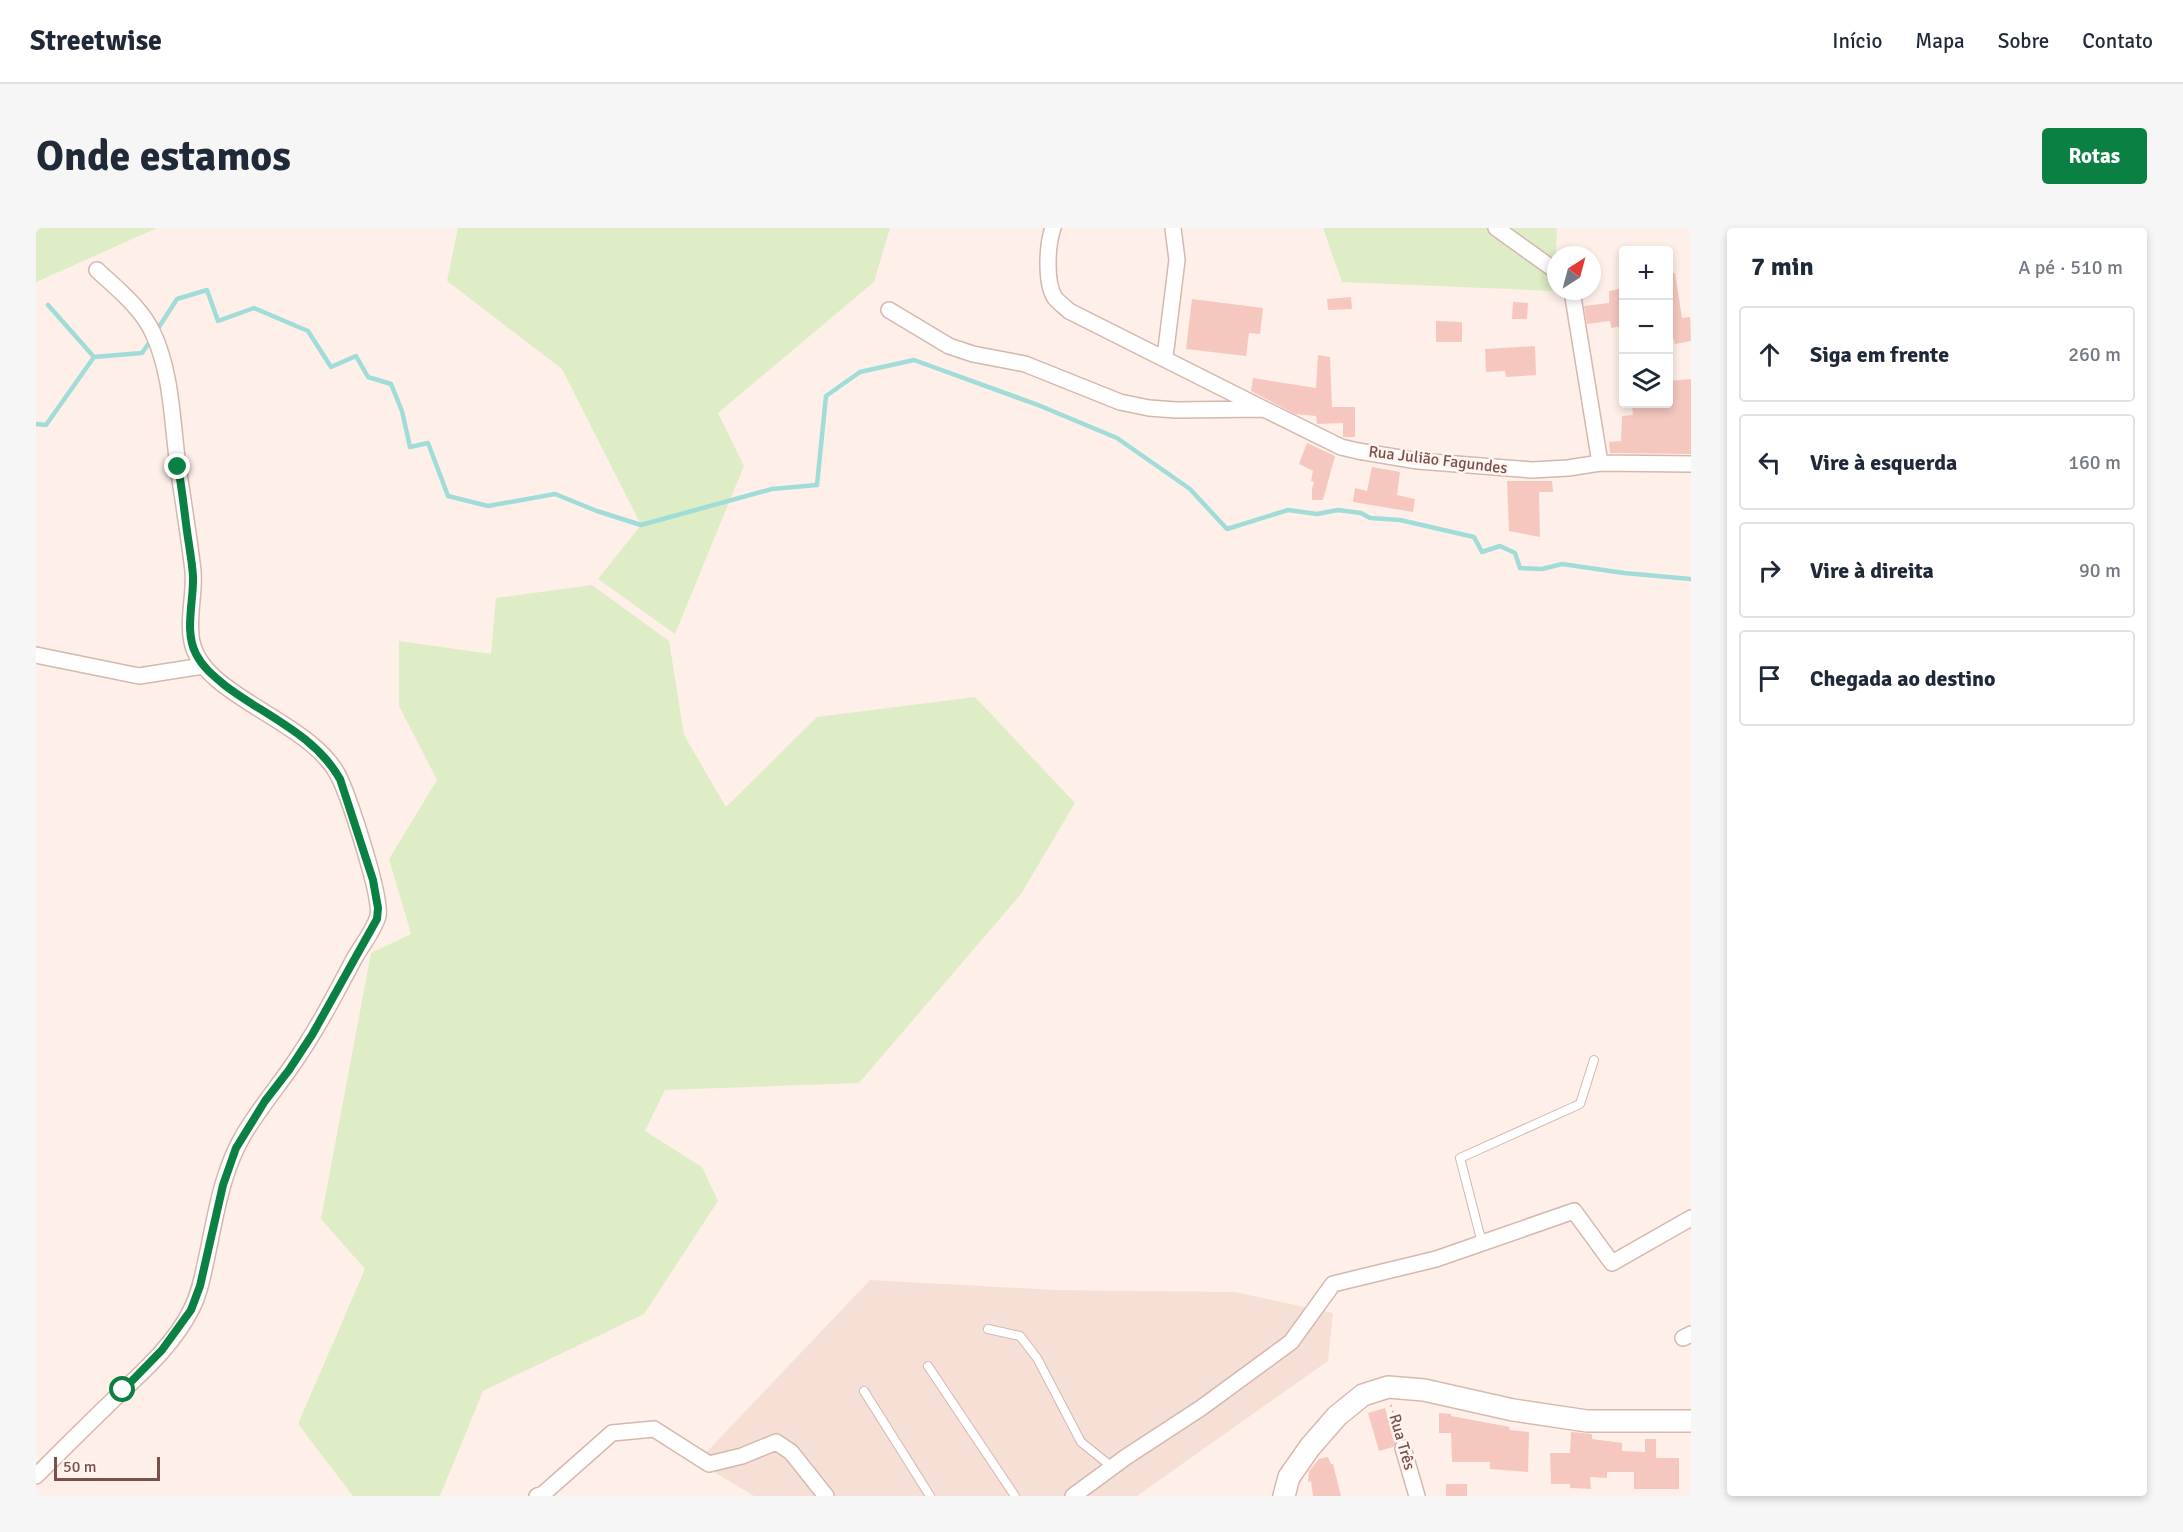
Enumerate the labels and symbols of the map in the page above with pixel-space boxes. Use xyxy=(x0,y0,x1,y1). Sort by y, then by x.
north arrow xyxy=(1547,246,1601,300)
street label: Rua Julião Fagundes xyxy=(1367,442,1509,478)
route end xyxy=(164,453,190,479)
route start xyxy=(109,1376,135,1402)
street label: Rua Três xyxy=(1384,1412,1420,1472)
scale bar xyxy=(54,1454,160,1482)

